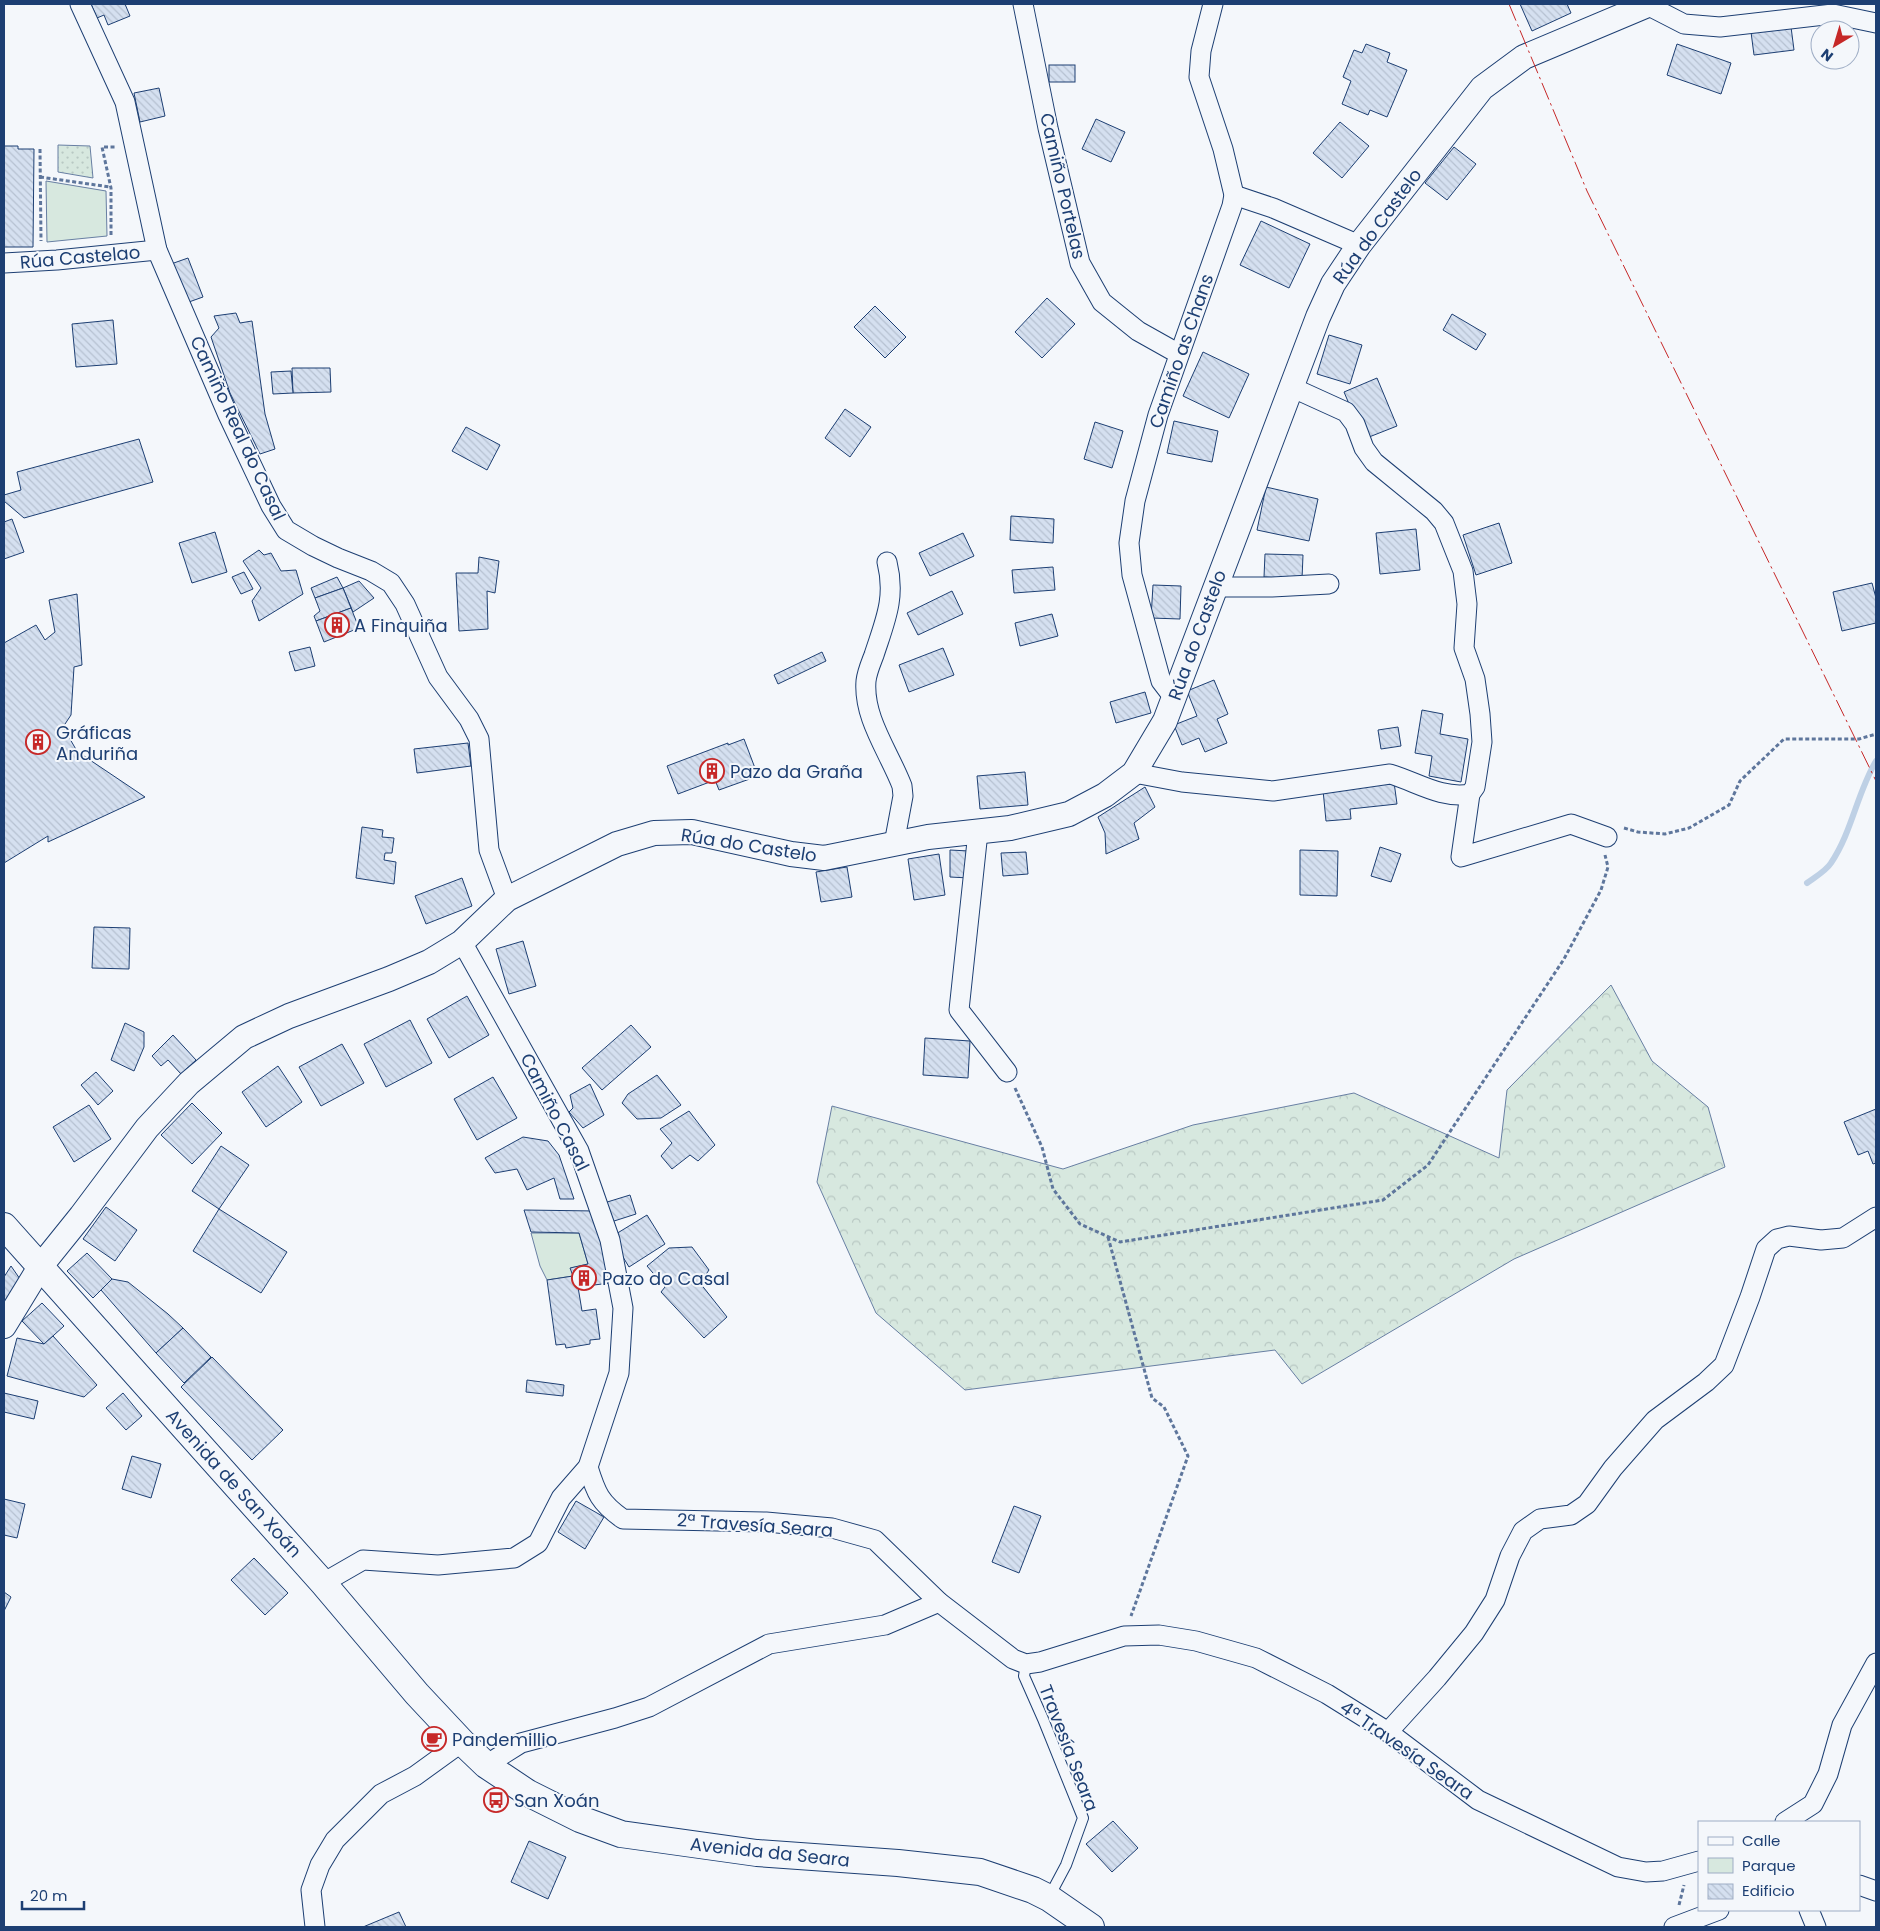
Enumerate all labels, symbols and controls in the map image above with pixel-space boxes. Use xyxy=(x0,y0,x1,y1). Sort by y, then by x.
north arrow xyxy=(1810,20,1860,70)
text: N xyxy=(1817,44,1837,66)
street label: Camiño Portelas xyxy=(1034,110,1092,262)
street label: Rúa do Castelo xyxy=(1327,163,1427,289)
street label: Rúa Castelao xyxy=(19,239,141,275)
street label: Camiño as Chans xyxy=(1143,270,1219,432)
street label: Camiño Real do Casal xyxy=(184,332,292,524)
street label: Rúa do Castelo xyxy=(1162,566,1232,704)
building icon: A Finquiña xyxy=(324,612,350,638)
place label: A Finquiña xyxy=(354,613,448,638)
place label: Gráficas Anduriña xyxy=(56,720,138,766)
building icon: Gráficas Anduriña xyxy=(25,729,51,755)
building icon: Pazo da Graña xyxy=(699,758,725,784)
place label: Pazo da Graña xyxy=(730,759,863,784)
street label: Rúa do Castelo xyxy=(679,822,819,868)
street label: Camiño Casal xyxy=(515,1049,595,1175)
building icon: Pazo do Casal xyxy=(571,1265,597,1291)
place label: Pazo do Casal xyxy=(602,1266,730,1291)
street label: Avenida de San Xoán xyxy=(160,1403,308,1563)
street label: 2ª Travesía Seara xyxy=(676,1507,834,1543)
street label: Travesía Seara xyxy=(1033,1681,1105,1815)
street label: 4ª Travesía Seara xyxy=(1335,1695,1479,1805)
cafe icon: Pandemillio xyxy=(421,1726,447,1752)
place label: Pandemillio xyxy=(452,1727,557,1752)
bus stop icon: San Xoán xyxy=(483,1787,509,1813)
place label: San Xoán xyxy=(514,1788,599,1813)
legend xyxy=(1698,1821,1860,1911)
text: Calle xyxy=(1742,1830,1780,1851)
street label: Avenida da Seara xyxy=(689,1831,851,1873)
text: Parque xyxy=(1742,1855,1795,1876)
scale bar xyxy=(22,1878,85,1910)
text: Edificio xyxy=(1742,1880,1795,1901)
text: 20 m xyxy=(30,1885,68,1906)

